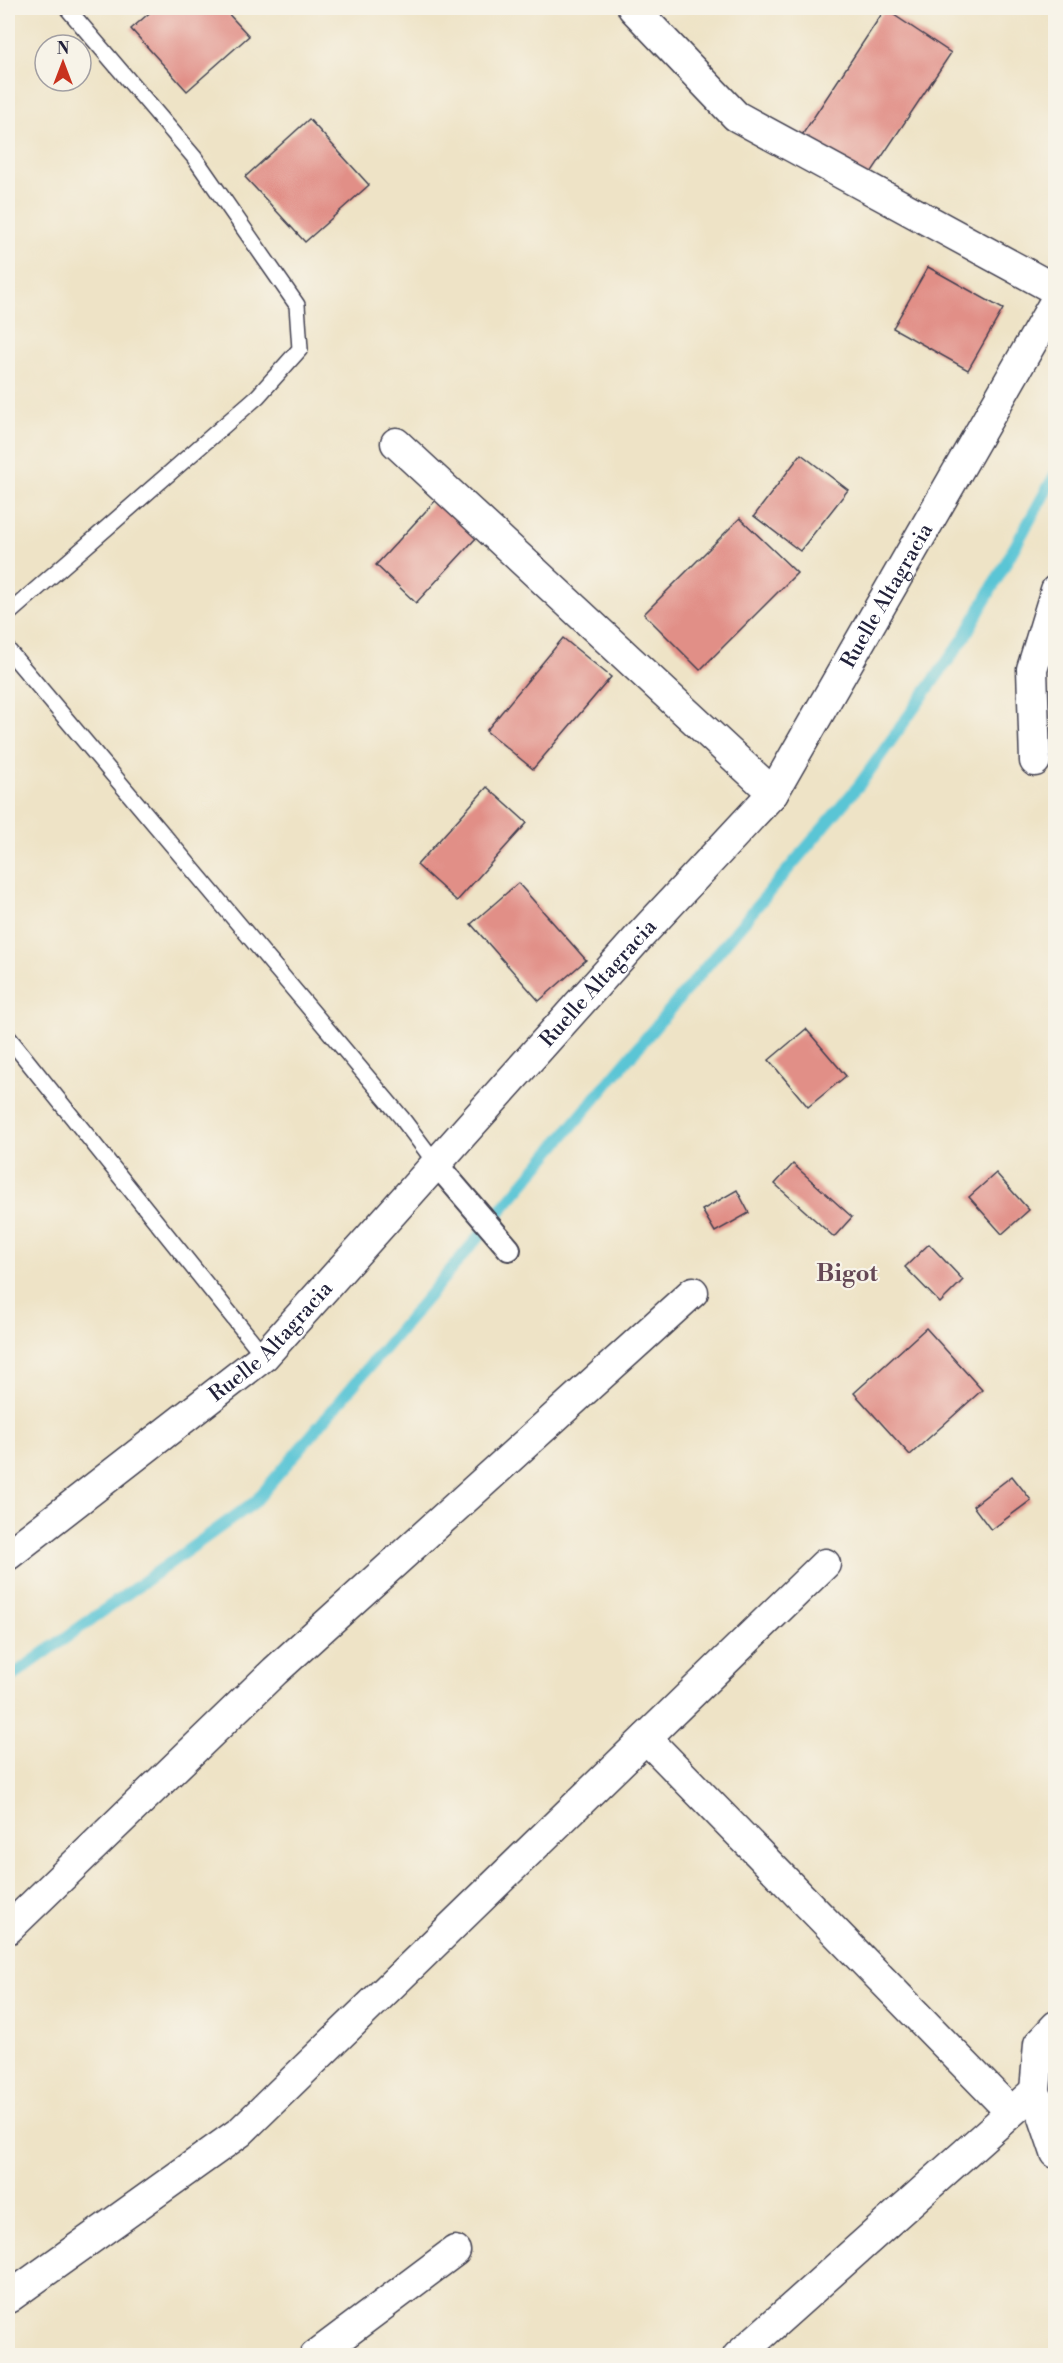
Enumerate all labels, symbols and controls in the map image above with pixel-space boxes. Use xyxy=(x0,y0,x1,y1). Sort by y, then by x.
north arrow xyxy=(33,33,93,93)
text: N xyxy=(57,39,70,59)
street label: Ruelle Altagracia xyxy=(835,519,939,673)
street label: Ruelle Altagracia xyxy=(535,914,663,1053)
district label: Bigot xyxy=(816,1259,878,1289)
street label: Ruelle Altagracia xyxy=(204,1276,339,1408)

